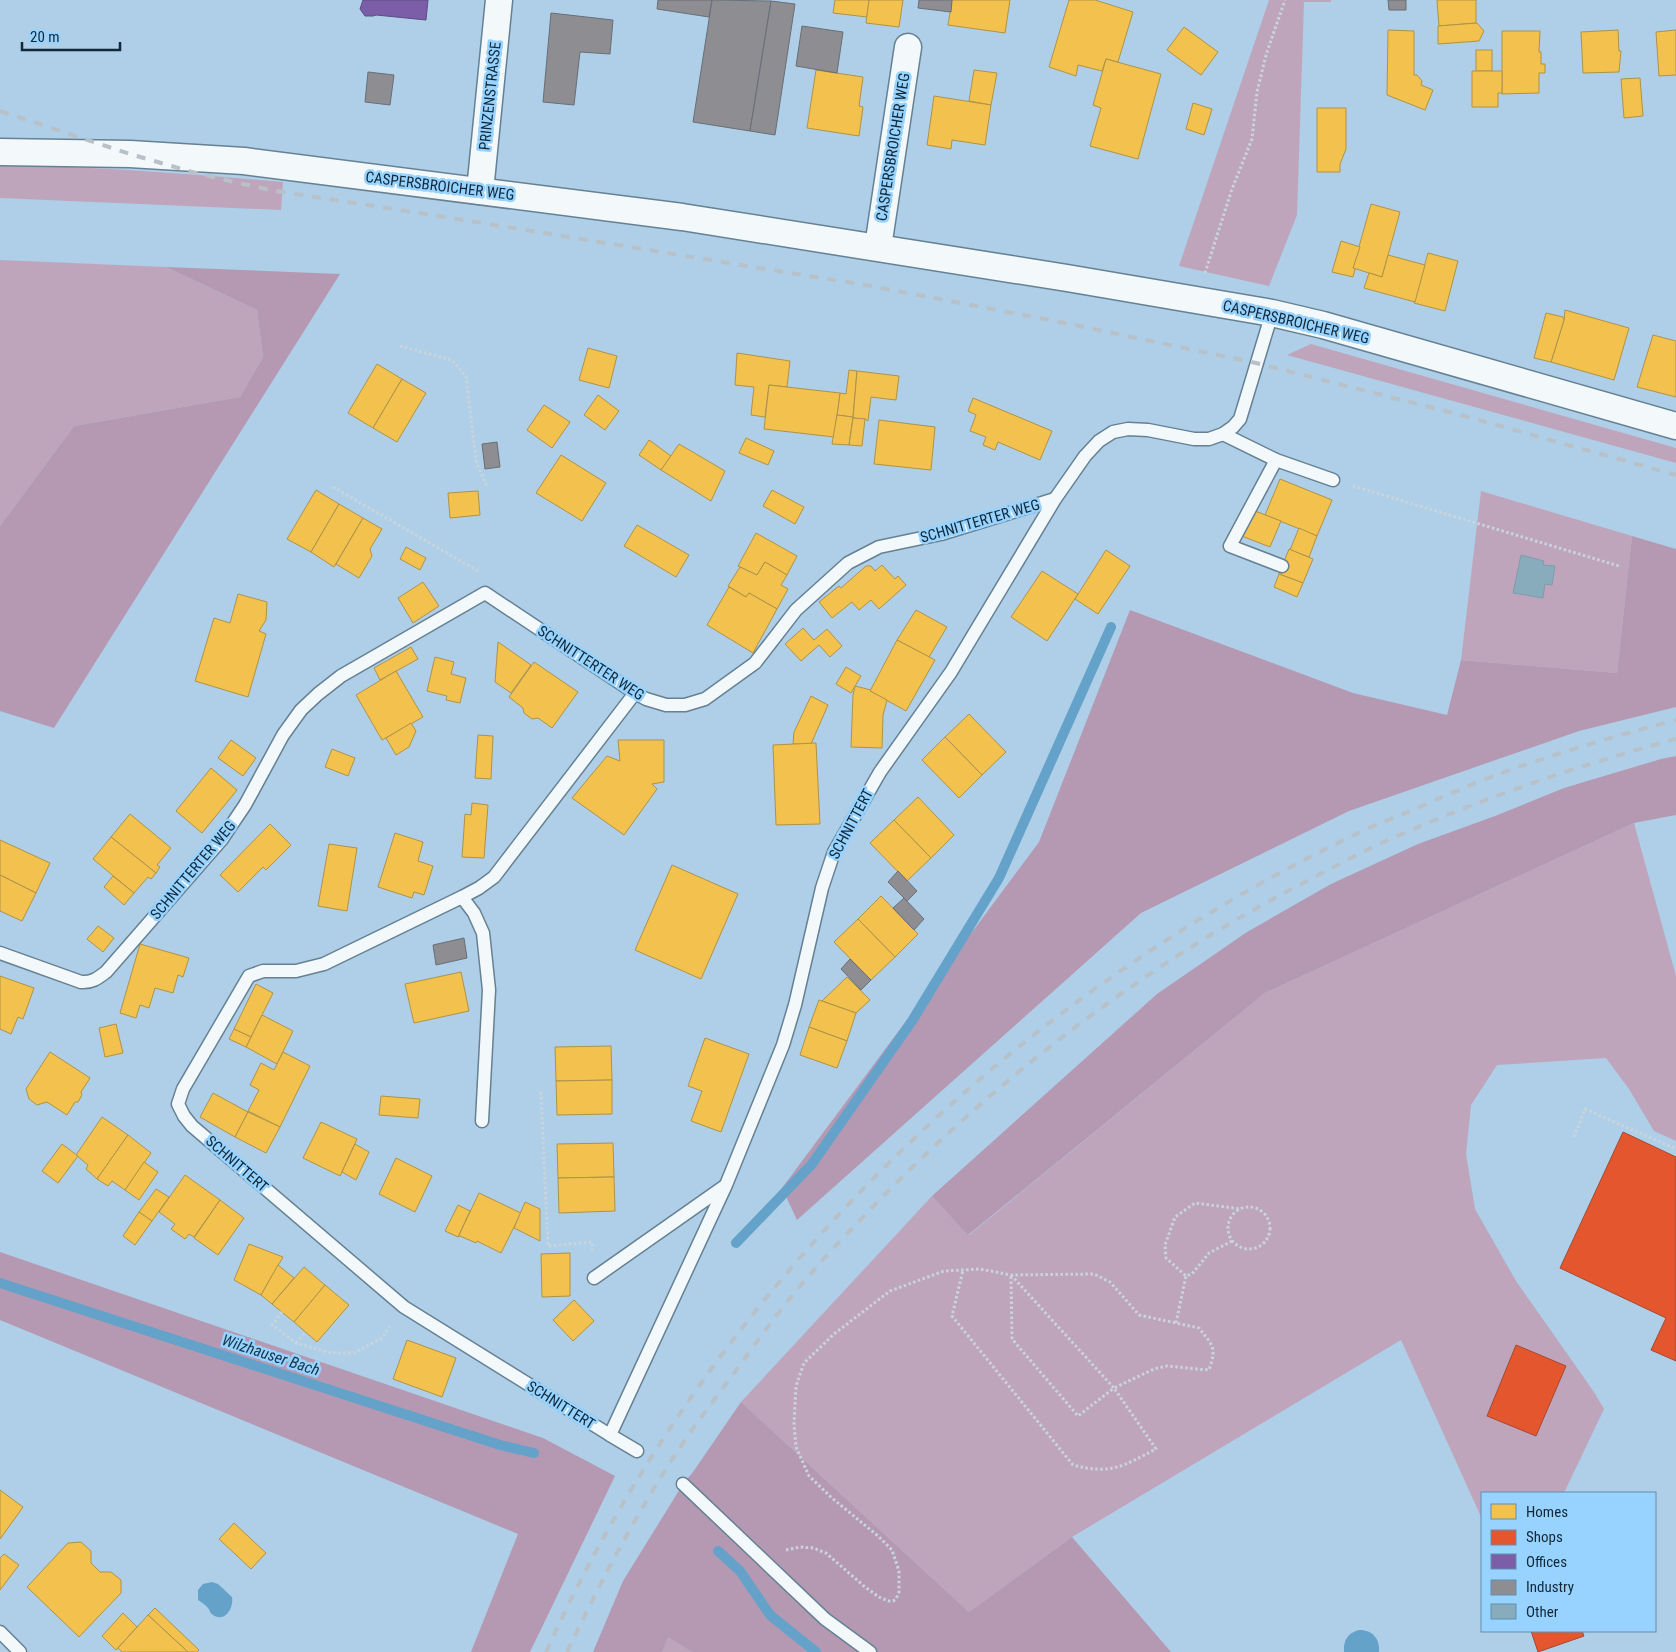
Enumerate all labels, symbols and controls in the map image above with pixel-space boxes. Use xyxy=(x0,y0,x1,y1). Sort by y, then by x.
scale bar xyxy=(22,20,120,52)
text: 20 m xyxy=(30,28,60,46)
street label: PRINZENSTRASSE xyxy=(475,41,505,151)
street label: CASPERSBROICHER WEG xyxy=(872,72,914,222)
street label: CASPERSBROICHER WEG xyxy=(365,168,515,204)
street label: CASPERSBROICHER WEG xyxy=(1221,296,1371,348)
street label: SCHNITTERTER WEG xyxy=(918,495,1042,547)
street label: SCHNITTERTER WEG xyxy=(534,622,648,704)
street label: SCHNITTERT xyxy=(825,786,877,862)
street label: SCHNITTERTER WEG xyxy=(146,817,240,923)
street label: SCHNITTERT xyxy=(202,1132,272,1196)
water label: Wilzhauser Bach xyxy=(220,1330,322,1380)
street label: SCHNITTERT xyxy=(524,1377,598,1433)
legend xyxy=(1481,1492,1656,1632)
text: Homes xyxy=(1526,1503,1568,1521)
text: Shops xyxy=(1526,1528,1563,1546)
text: Offices xyxy=(1526,1553,1567,1571)
text: Industry xyxy=(1526,1578,1574,1596)
text: Other xyxy=(1526,1603,1559,1621)

